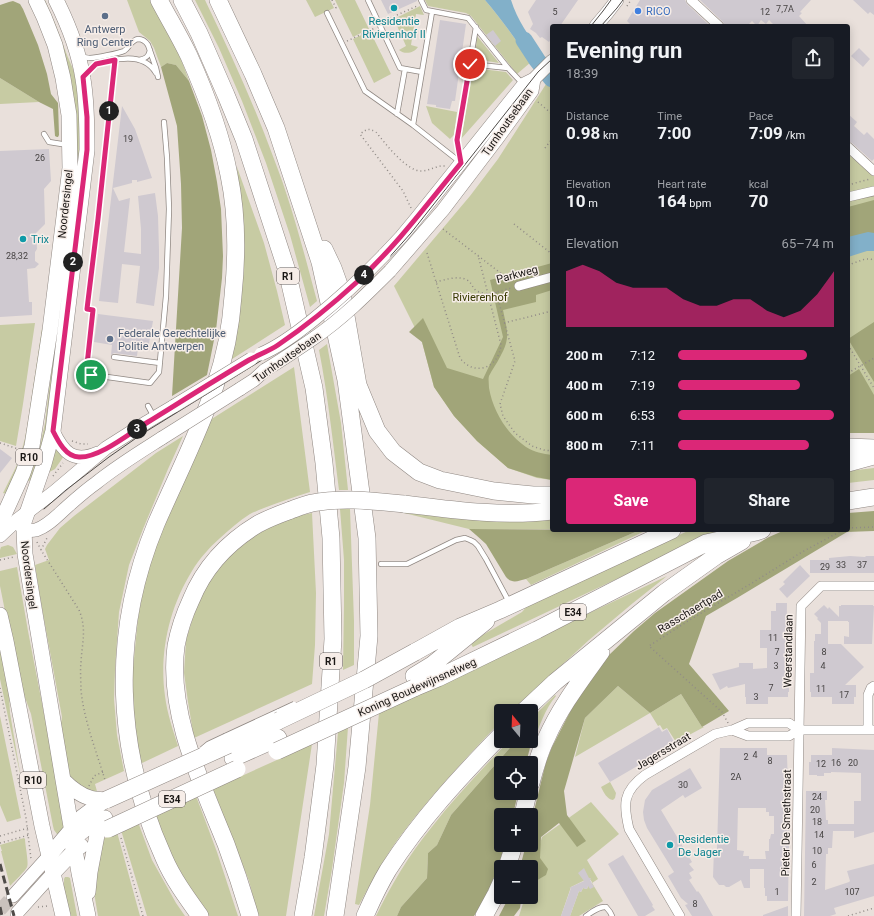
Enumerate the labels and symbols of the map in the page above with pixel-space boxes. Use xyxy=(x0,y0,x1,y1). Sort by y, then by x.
marker: Residentie Rivierenhof II xyxy=(389,3,399,13)
house number: 7,7A xyxy=(776,4,794,14)
place label: RICO xyxy=(646,5,671,18)
marker: RICO xyxy=(633,6,643,16)
house number: 5 xyxy=(552,7,558,17)
house number: 12 xyxy=(760,7,770,17)
marker: Antwerp Ring Center xyxy=(100,11,110,21)
place label: Residentie Rivierenhof II xyxy=(362,15,426,41)
place label: Antwerp Ring Center xyxy=(77,23,134,49)
pin xyxy=(453,47,487,81)
street label: Turnhoutsebaan xyxy=(479,86,536,159)
pin: 1 xyxy=(99,101,119,121)
house number: 19 xyxy=(123,134,133,144)
house number: 26 xyxy=(35,153,45,163)
street label: Noordersingel xyxy=(55,169,76,239)
place label: Trix xyxy=(31,233,50,246)
marker: Trix xyxy=(18,234,28,244)
house number: 28,32 xyxy=(6,251,28,261)
pin: 2 xyxy=(63,252,83,272)
street label: Parkweg xyxy=(495,263,539,286)
pin: 4 xyxy=(354,265,374,285)
road number: R1 xyxy=(277,268,299,284)
park label: Rivierenhof xyxy=(453,291,508,304)
place label: Federale Gerechtelijke Politie Antwerpen xyxy=(118,327,226,353)
street label: Turnhoutsebaan xyxy=(251,329,324,386)
marker: Federale Gerechtelijke Politie Antwerpen xyxy=(105,334,115,344)
pin xyxy=(74,358,108,392)
pin: 3 xyxy=(127,419,147,439)
road number: R10 xyxy=(16,449,42,465)
street label: Noordersingel xyxy=(18,540,39,610)
house number: 33 xyxy=(836,560,846,570)
house number: 37 xyxy=(857,560,867,570)
house number: 29 xyxy=(820,562,830,572)
street label: Rasschaertpad xyxy=(655,587,725,636)
road number: E34 xyxy=(560,604,586,620)
street label: Weerstandlaan xyxy=(781,614,796,688)
house number: 11 xyxy=(768,633,778,643)
house number: 7 xyxy=(774,647,780,657)
house number: 8 xyxy=(821,647,827,657)
road number: R1 xyxy=(320,653,342,669)
street label: Koning Boudewijnsnelweg xyxy=(356,655,478,719)
house number: 3 xyxy=(773,661,779,671)
house number: 4 xyxy=(820,661,826,671)
house number: 7 xyxy=(768,683,774,693)
house number: 11 xyxy=(816,684,826,694)
house number: 17 xyxy=(839,690,849,700)
house number: 3 xyxy=(753,692,759,702)
north arrow xyxy=(494,704,538,748)
street label: Jagersstraat xyxy=(633,730,693,773)
house number: 4 xyxy=(752,750,758,760)
house number: 2 xyxy=(743,752,749,762)
house number: 8 xyxy=(767,756,773,766)
house number: 16 xyxy=(831,758,841,768)
house number: 20 xyxy=(848,758,858,768)
house number: 12 xyxy=(816,759,826,769)
street label: Pieter De Smethstraat xyxy=(779,769,794,877)
road number: R10 xyxy=(20,772,46,788)
house number: 2A xyxy=(731,772,742,782)
house number: 30 xyxy=(678,780,688,790)
road number: E34 xyxy=(159,791,185,807)
house number: 24 xyxy=(812,792,822,802)
house number: 20 xyxy=(810,805,820,815)
house number: 18 xyxy=(812,817,822,827)
house number: 14 xyxy=(814,830,824,840)
place label: Residentie De Jager xyxy=(678,833,729,859)
marker: Residentie De Jager xyxy=(665,840,675,850)
house number: 10 xyxy=(812,846,822,856)
house number: 6 xyxy=(811,860,817,870)
house number: 2 xyxy=(811,877,817,887)
house number: 1 xyxy=(774,887,780,897)
house number: 107 xyxy=(844,887,860,897)
house number: 8 xyxy=(692,899,698,909)

